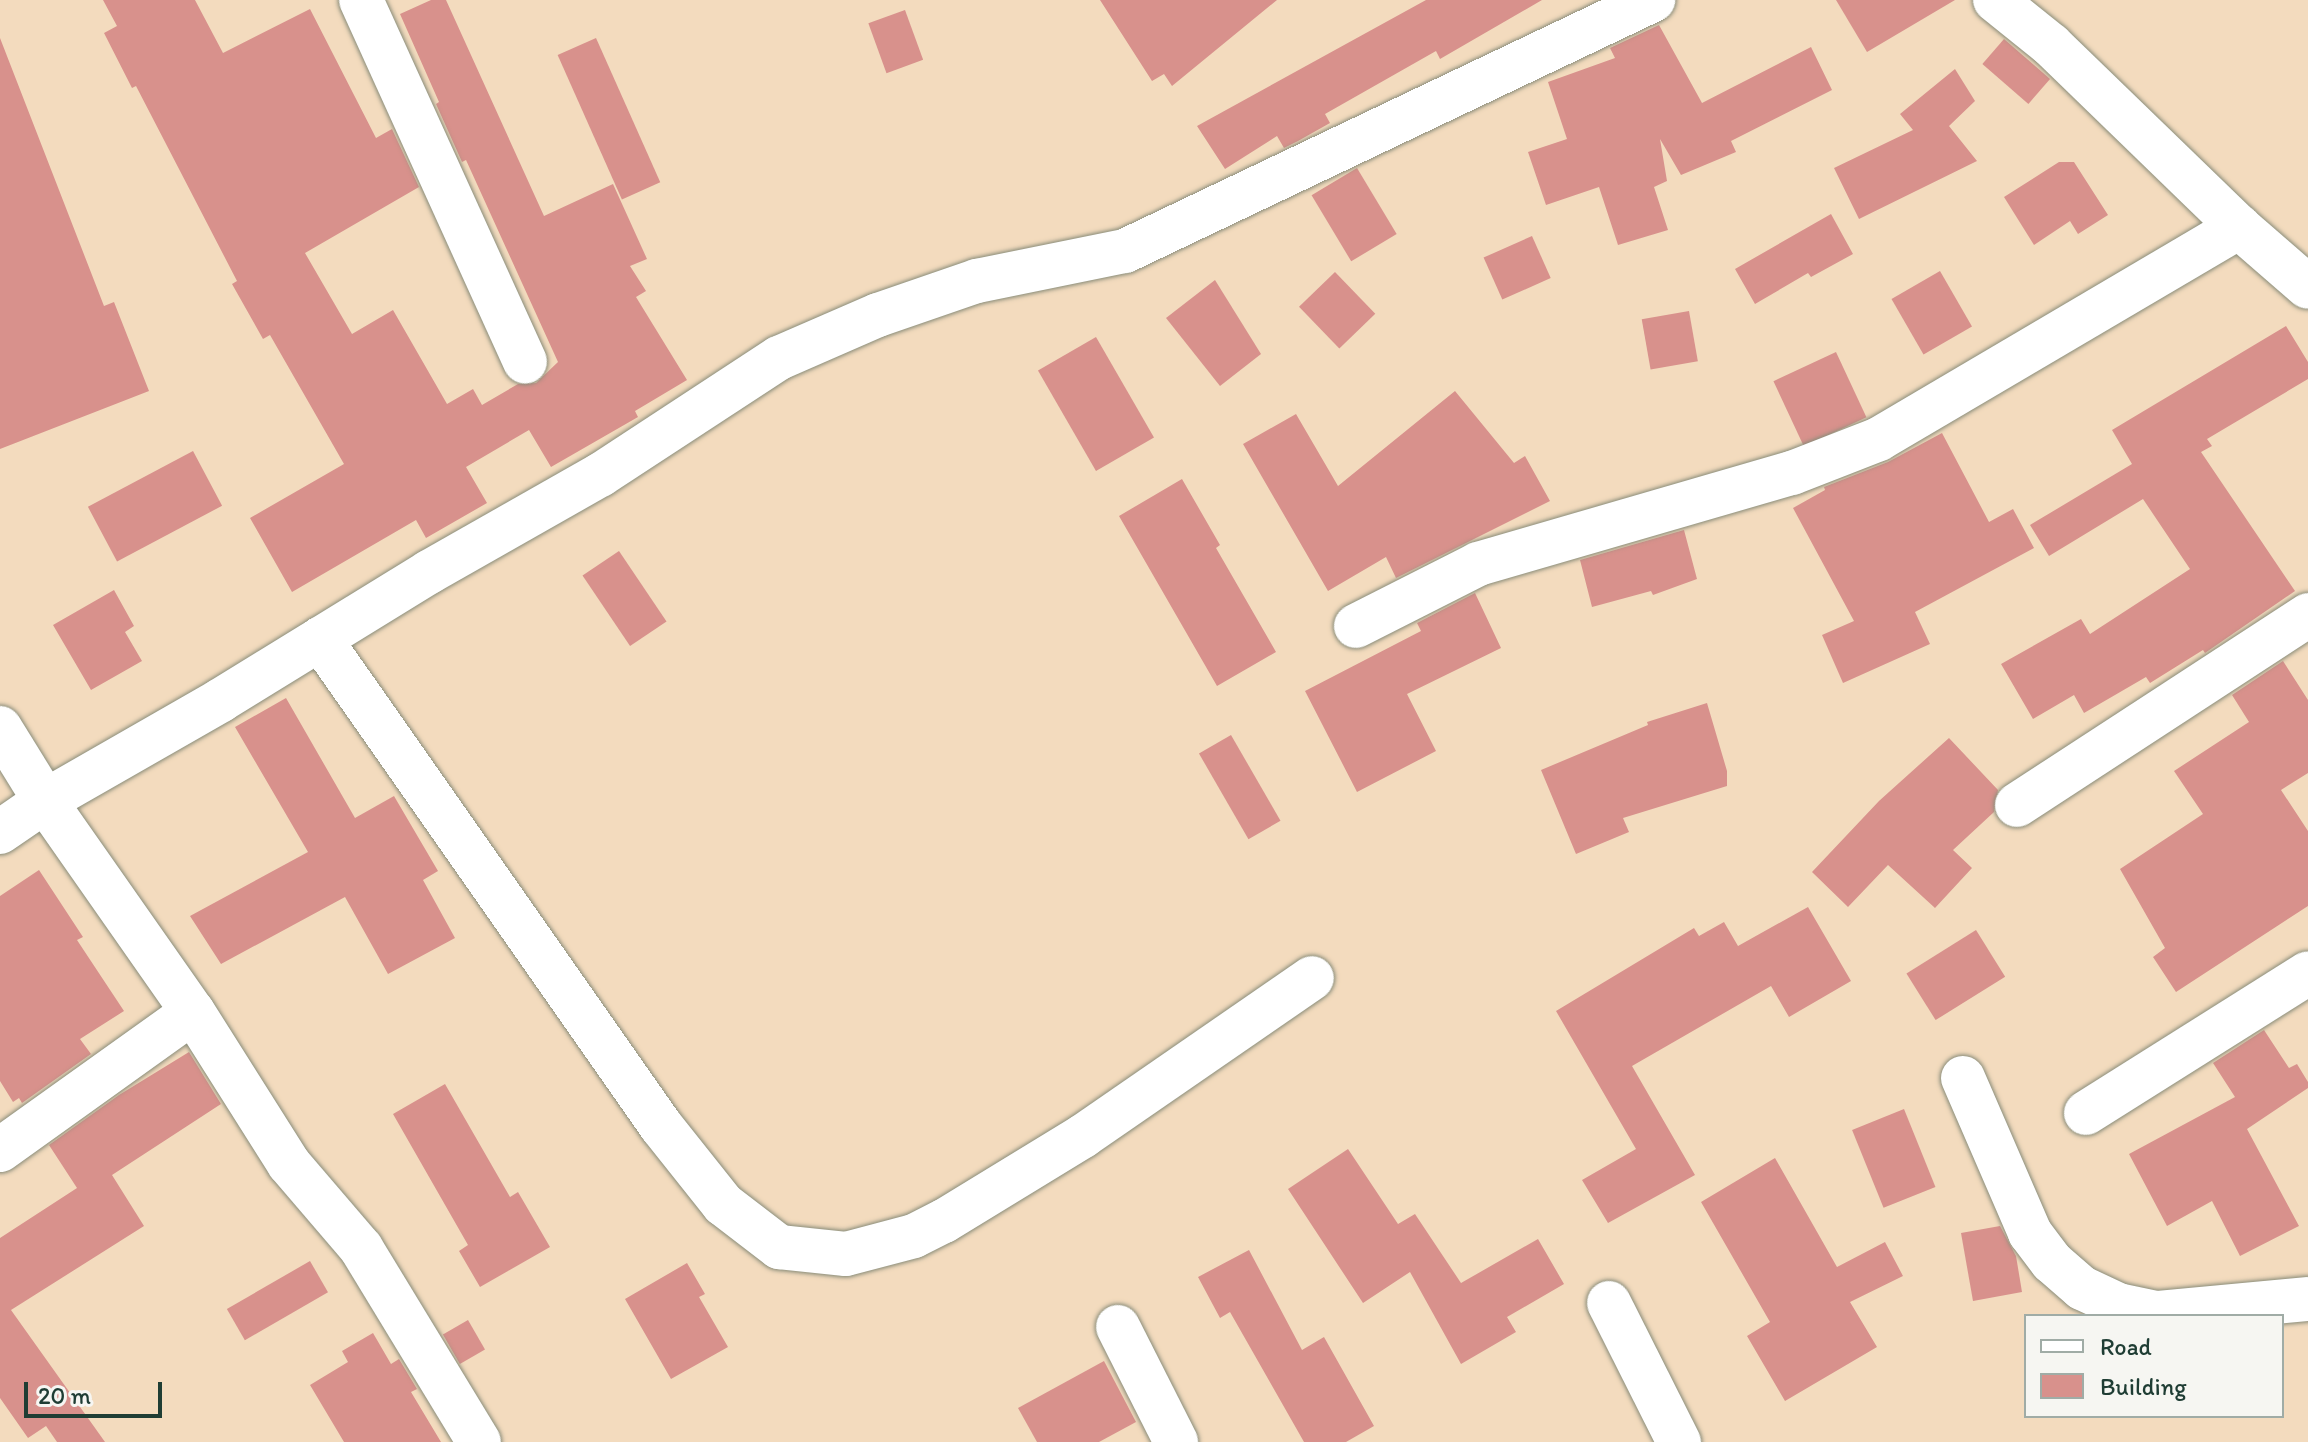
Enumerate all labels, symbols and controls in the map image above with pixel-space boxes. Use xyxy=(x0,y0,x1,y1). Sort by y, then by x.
legend xyxy=(2024,1314,2284,1418)
text: Road xyxy=(2100,1332,2152,1361)
scale bar xyxy=(28,1366,166,1416)
text: Building xyxy=(2100,1372,2187,1401)
text: 20 m xyxy=(38,1381,91,1410)

